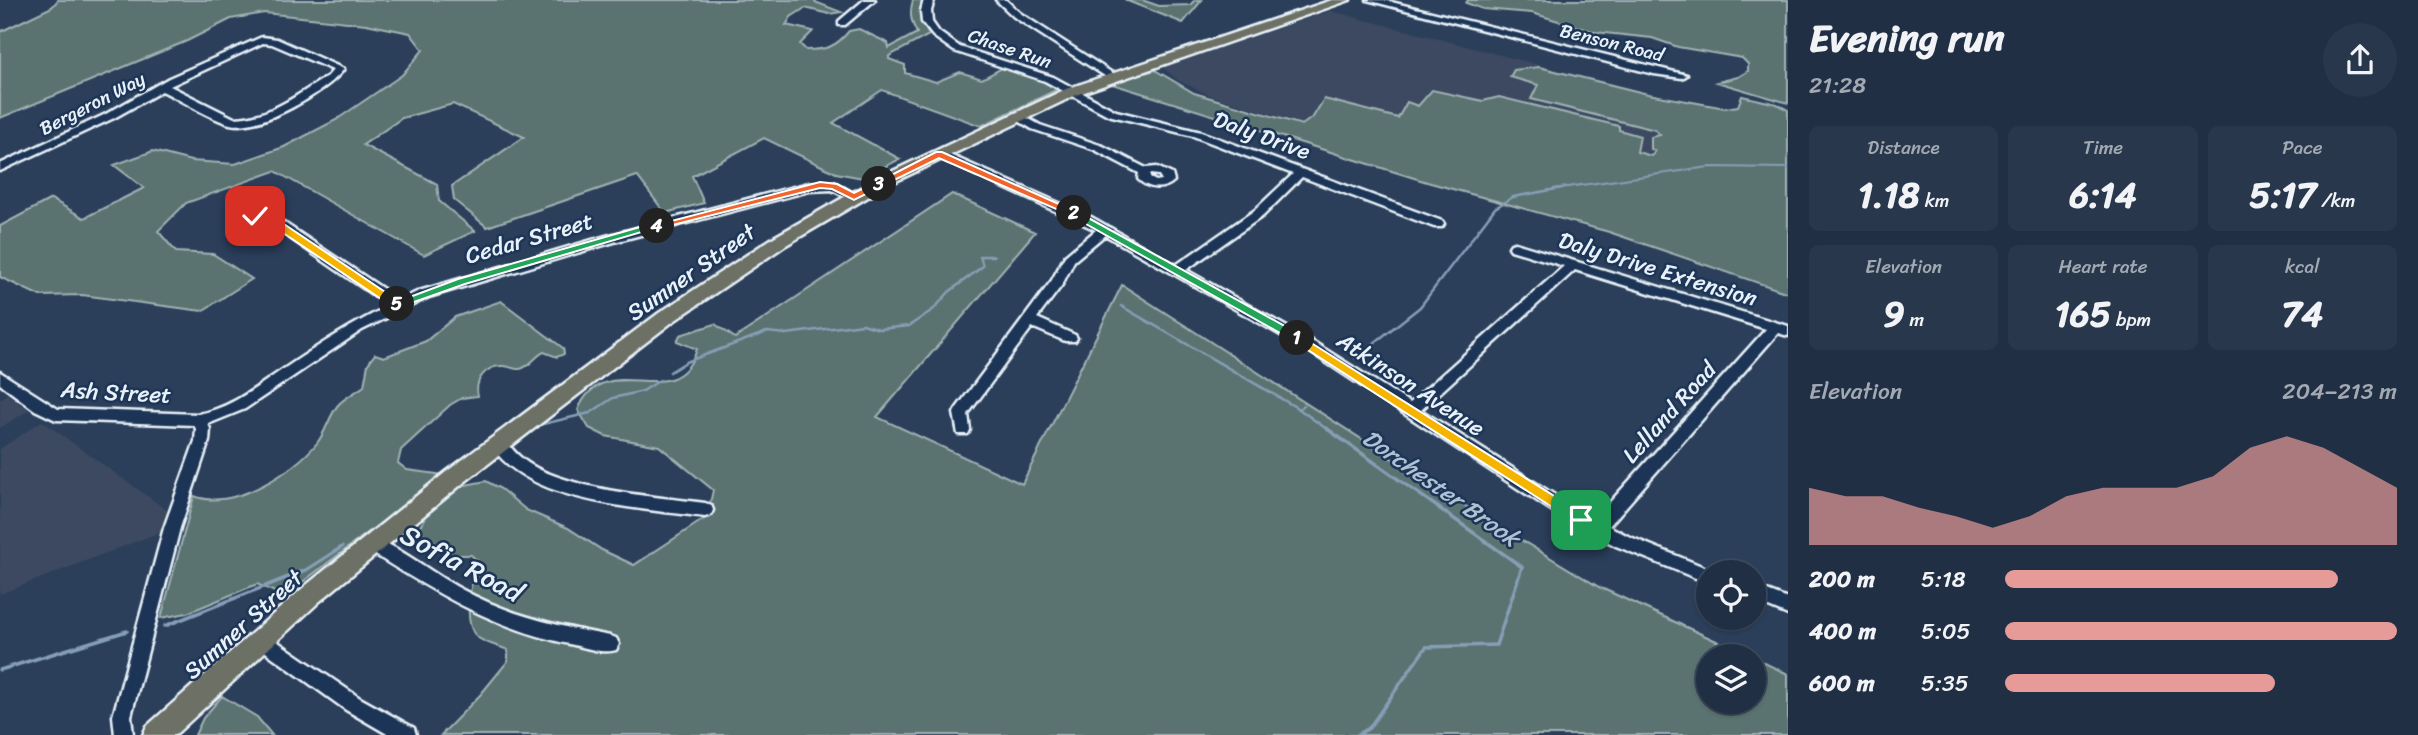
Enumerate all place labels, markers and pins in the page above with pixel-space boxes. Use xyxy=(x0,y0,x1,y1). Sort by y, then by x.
pin: 3 xyxy=(862,166,896,202)
pin xyxy=(225,186,285,246)
pin: 2 xyxy=(1056,196,1092,230)
pin: 4 xyxy=(640,208,674,244)
pin: 5 xyxy=(380,286,414,322)
pin: 1 xyxy=(1280,320,1314,356)
pin xyxy=(1551,490,1611,550)

